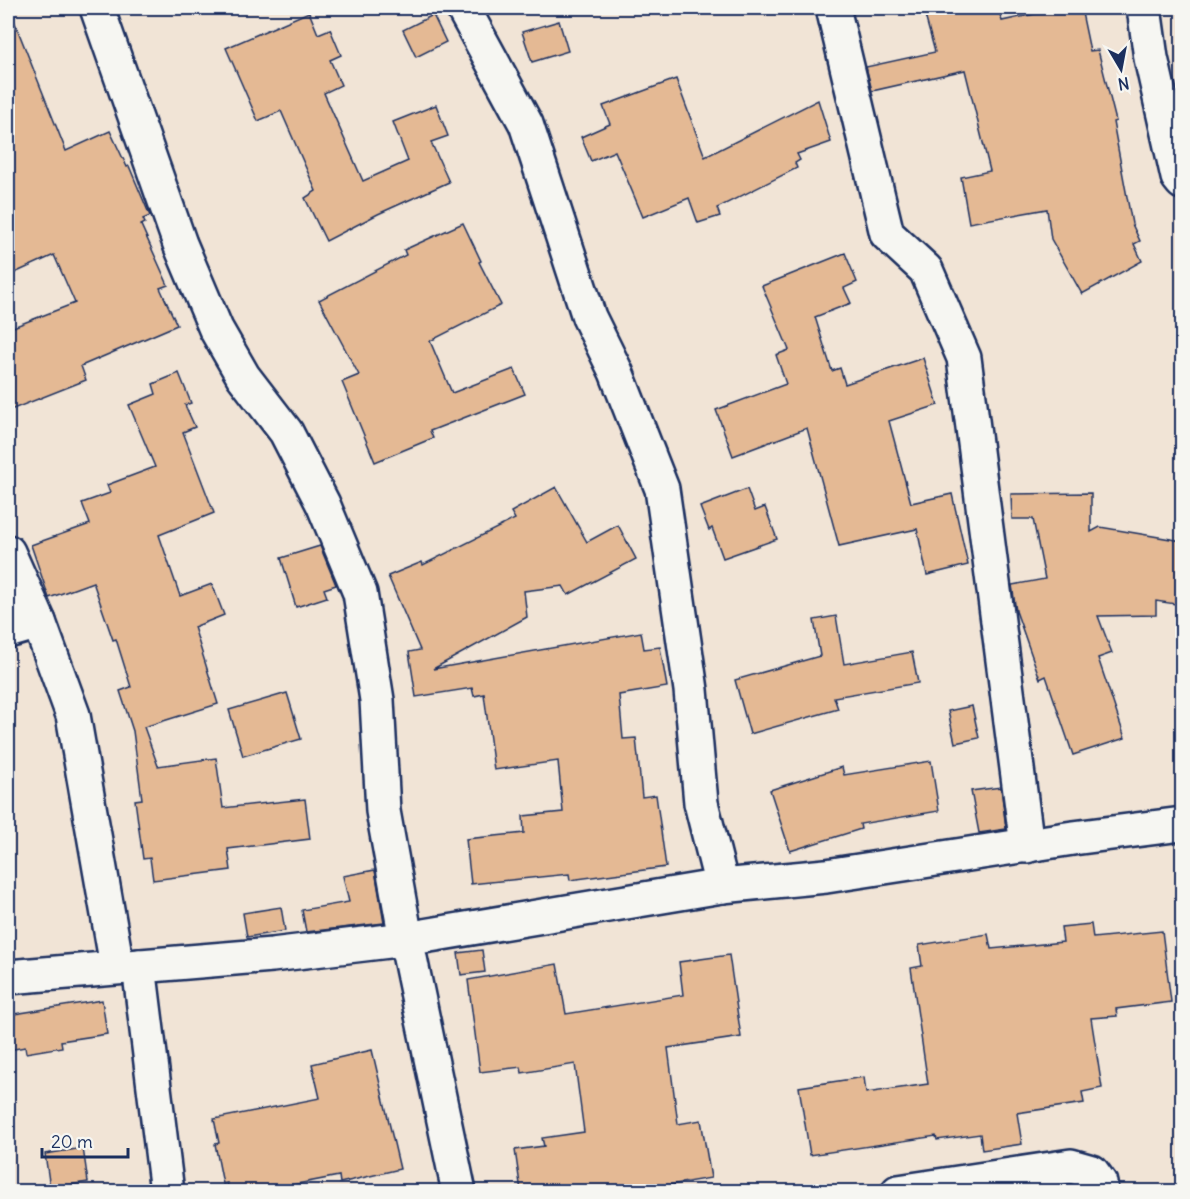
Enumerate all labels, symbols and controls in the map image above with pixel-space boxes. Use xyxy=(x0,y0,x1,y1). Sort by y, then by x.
north arrow xyxy=(1091,39,1151,99)
text: N xyxy=(1116,73,1131,95)
scale bar xyxy=(42,1121,128,1159)
text: 20 m xyxy=(51,1130,93,1153)

